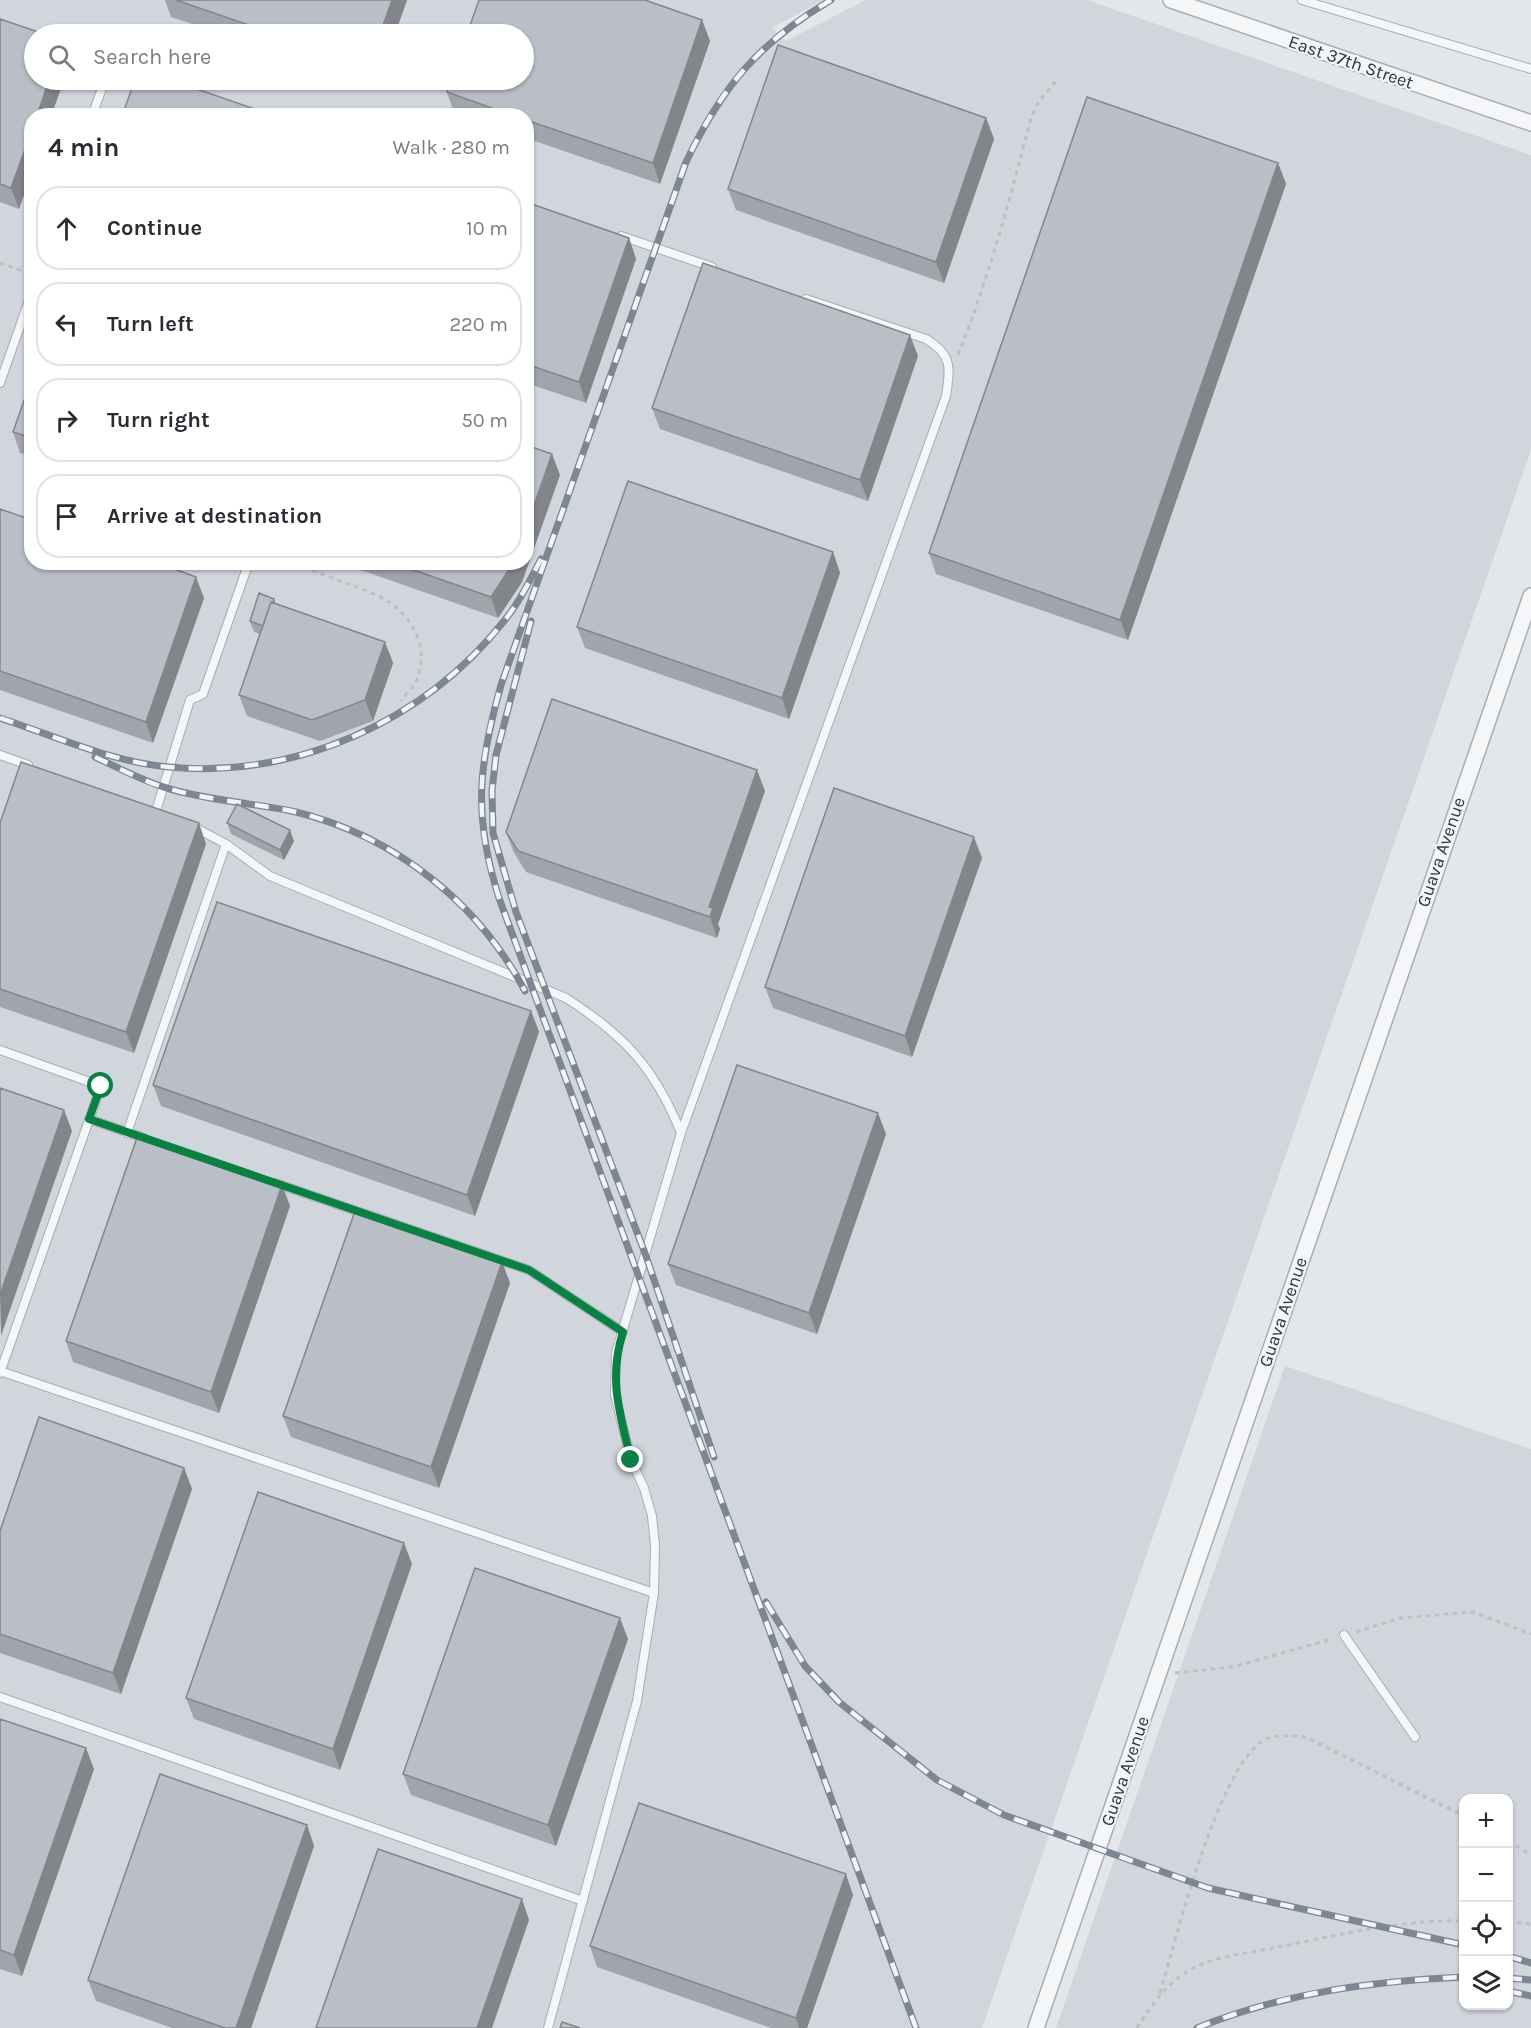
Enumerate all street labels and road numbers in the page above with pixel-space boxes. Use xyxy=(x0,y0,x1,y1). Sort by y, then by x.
street label: East 37th Street xyxy=(1286,30,1417,94)
street label: Guava Avenue xyxy=(1412,794,1470,910)
street label: Guava Avenue xyxy=(1254,1254,1312,1370)
street label: Guava Avenue xyxy=(1096,1713,1154,1829)

